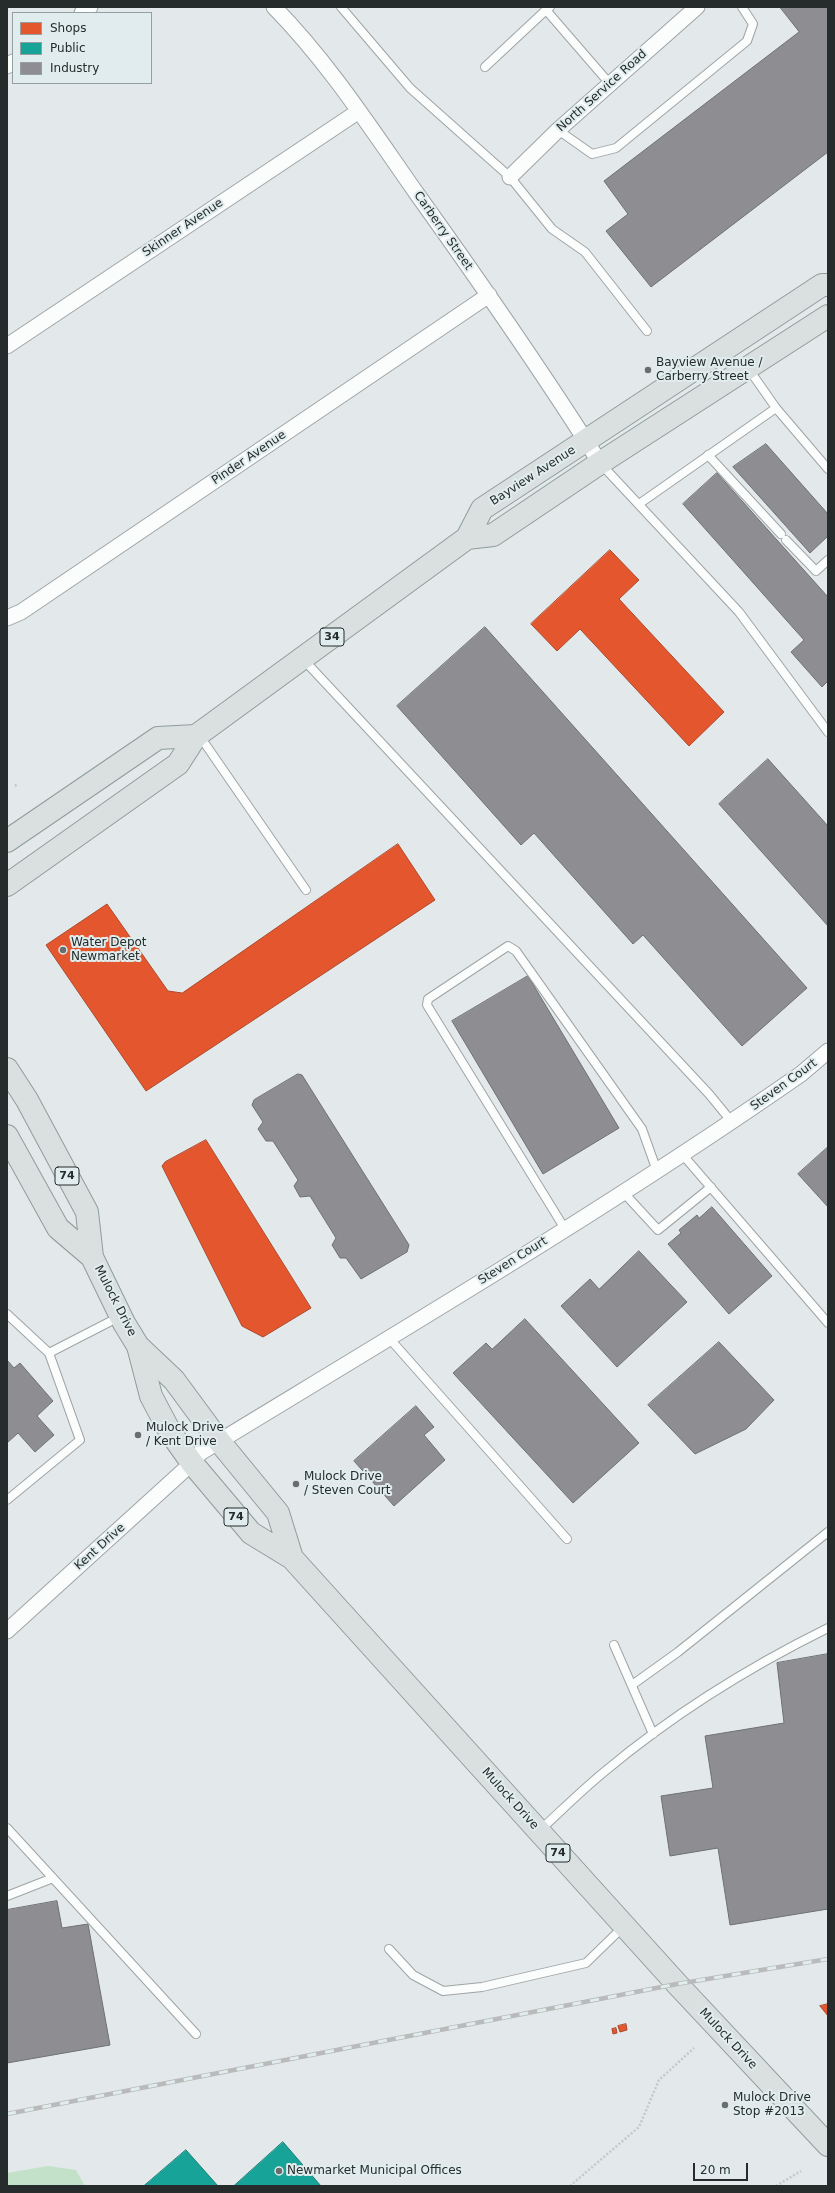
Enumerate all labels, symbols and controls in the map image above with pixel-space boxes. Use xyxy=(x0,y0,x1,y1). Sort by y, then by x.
legend xyxy=(12,12,152,84)
text: Shops xyxy=(50,21,86,35)
text: Public xyxy=(50,41,86,55)
street label: North Service Road xyxy=(554,47,650,135)
text: Industry xyxy=(50,61,99,75)
street label: Carberry Street xyxy=(411,189,475,273)
street label: Skinner Avenue xyxy=(140,196,226,260)
place label: Bayview Avenue / Carberry Street xyxy=(656,356,763,384)
marker: Bayview Avenue / Carberry Street xyxy=(643,365,653,375)
street label: Pinder Avenue xyxy=(209,428,289,488)
street label: Bayview Avenue xyxy=(488,443,578,509)
road number: 34 xyxy=(320,628,344,646)
place label: Water Depot Newmarket xyxy=(71,936,147,964)
marker: Water Depot Newmarket xyxy=(58,945,68,955)
street label: Steven Court xyxy=(748,1056,820,1114)
road number: 74 xyxy=(55,1167,79,1185)
street label: Steven Court xyxy=(476,1234,550,1288)
street label: Mulock Drive xyxy=(91,1263,139,1339)
place label: Mulock Drive / Kent Drive xyxy=(146,1421,224,1449)
marker: Mulock Drive / Kent Drive xyxy=(133,1430,143,1440)
place label: Mulock Drive / Steven Court xyxy=(304,1470,390,1498)
marker: Mulock Drive / Steven Court xyxy=(291,1479,301,1489)
road number: 74 xyxy=(224,1508,248,1526)
street label: Kent Drive xyxy=(72,1521,128,1573)
street label: Mulock Drive xyxy=(479,1765,541,1833)
road number: 74 xyxy=(546,1844,570,1862)
street label: Mulock Drive xyxy=(696,2006,760,2072)
place label: Mulock Drive Stop #2013 xyxy=(733,2091,811,2119)
marker: Mulock Drive Stop #2013 xyxy=(720,2100,730,2110)
scale bar xyxy=(695,2155,750,2181)
text: 20 m xyxy=(700,2163,731,2177)
place label: Newmarket Municipal Offices xyxy=(287,2164,462,2178)
marker: Newmarket Municipal Offices xyxy=(274,2166,284,2176)

